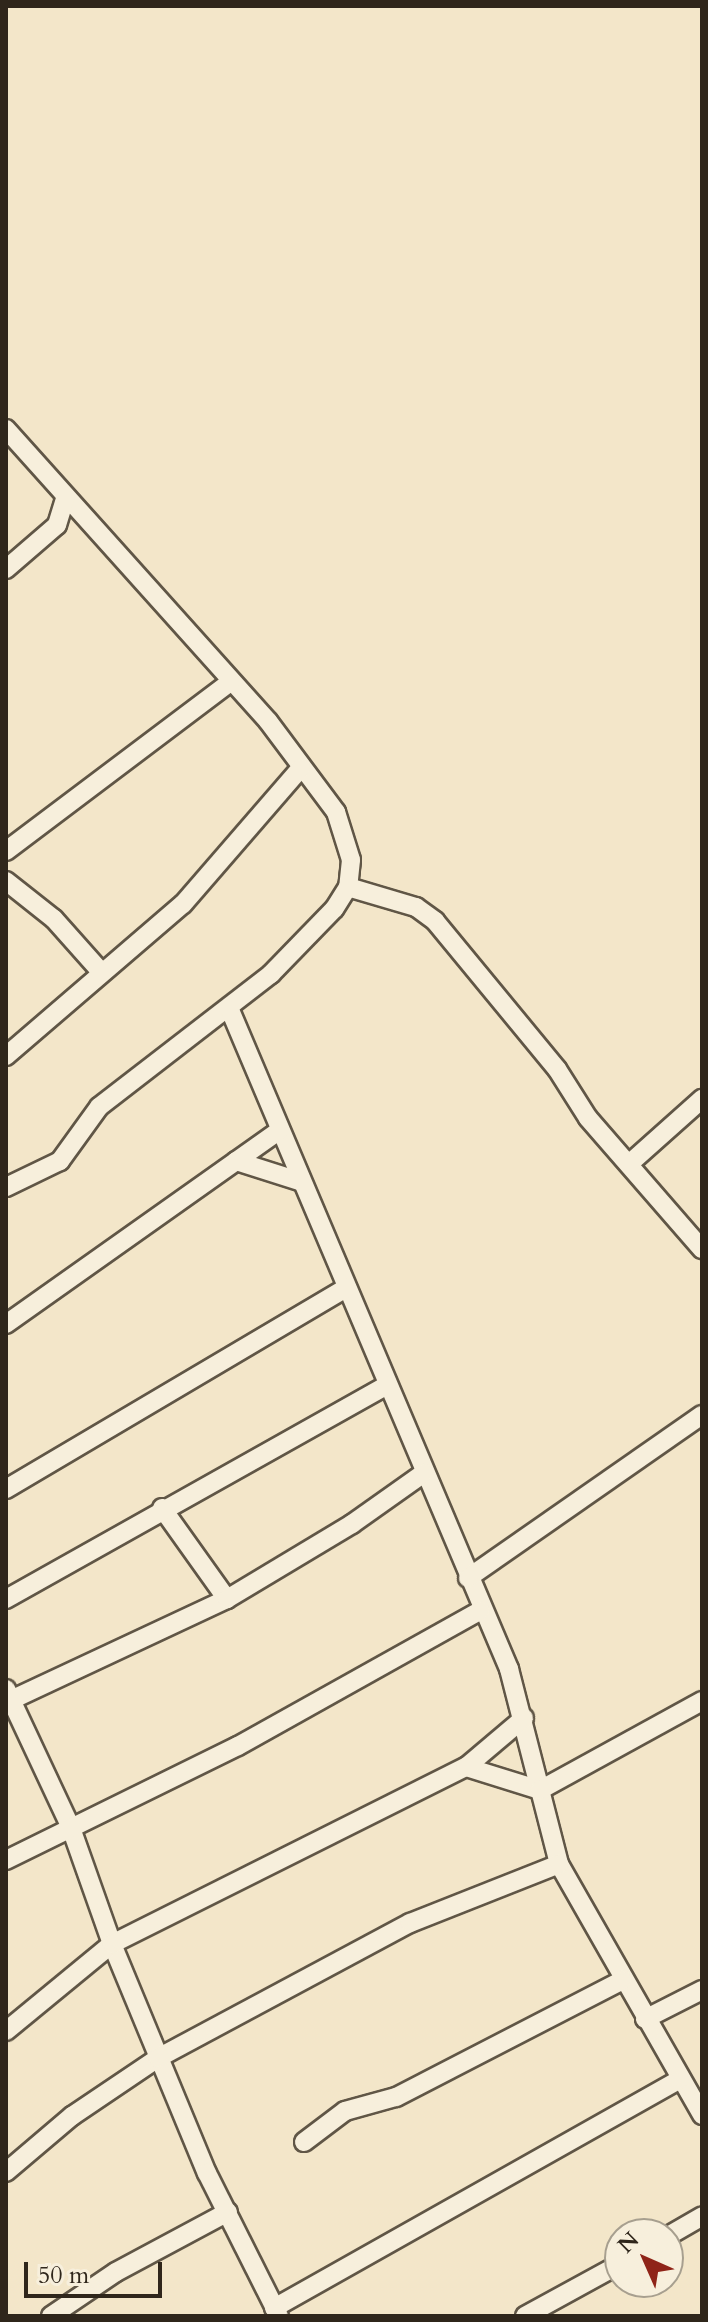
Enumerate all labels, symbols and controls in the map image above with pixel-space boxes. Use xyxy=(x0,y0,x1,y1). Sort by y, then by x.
north arrow xyxy=(604,2218,684,2298)
text: N xyxy=(611,2225,646,2260)
scale bar xyxy=(28,2246,166,2296)
text: 50 m xyxy=(38,2259,89,2292)

